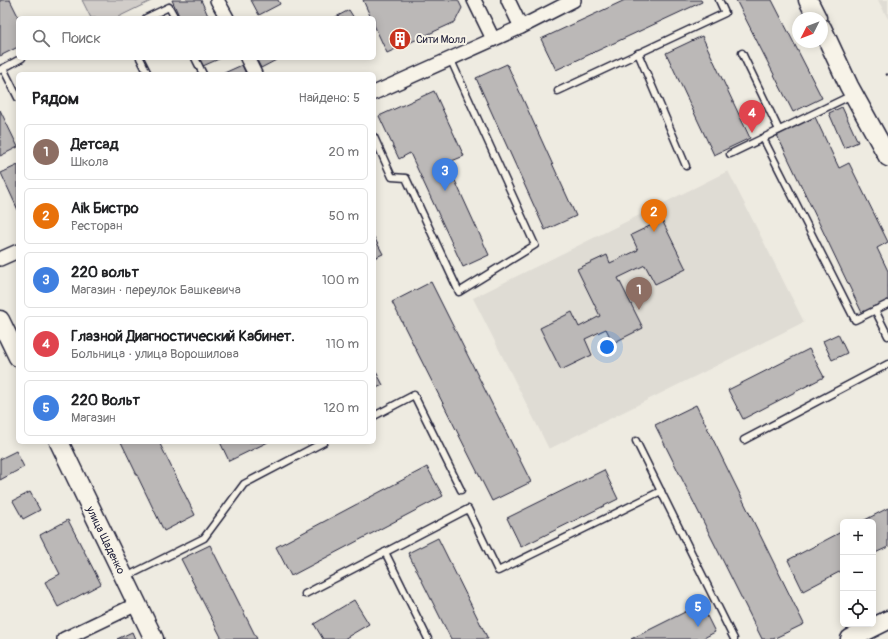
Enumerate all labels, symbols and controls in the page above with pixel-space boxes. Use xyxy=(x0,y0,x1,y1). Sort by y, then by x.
north arrow xyxy=(792,12,828,48)
search box xyxy=(16,16,376,60)
building icon: Сити Молл xyxy=(387,26,413,52)
icon: search xyxy=(30,27,52,49)
text: Поиск xyxy=(62,29,101,48)
place label: Сити Молл xyxy=(416,33,466,46)
text: Рядом xyxy=(32,88,79,109)
text: Найдено: 5 xyxy=(298,90,360,106)
pin: 4 xyxy=(739,100,765,133)
text: Детсад xyxy=(71,135,119,154)
text: 1 xyxy=(43,144,49,160)
text: 20 m xyxy=(328,144,359,160)
text: Школа xyxy=(71,154,108,170)
pin: 3 xyxy=(432,158,458,191)
text: Aik Бистро xyxy=(71,199,139,218)
pin: 2 xyxy=(641,199,667,232)
text: 2 xyxy=(42,208,50,224)
text: 50 m xyxy=(329,208,359,224)
text: Ресторан xyxy=(71,218,122,234)
text: 220 вольт xyxy=(71,263,139,282)
text: 3 xyxy=(42,272,50,288)
text: 100 m xyxy=(322,272,359,288)
pin: 1 xyxy=(626,277,652,310)
text: Магазин · переулок Башкевича xyxy=(71,282,241,298)
text: Глазной Диагностический Кабинет. xyxy=(71,327,295,346)
text: 4 xyxy=(42,336,50,352)
text: 110 m xyxy=(326,336,359,352)
your location xyxy=(597,337,617,357)
text: Больница · улица Ворошилова xyxy=(71,346,239,362)
text: 220 Вольт xyxy=(71,391,140,410)
text: 5 xyxy=(42,400,50,416)
text: 120 m xyxy=(323,400,359,416)
text: Магазин xyxy=(71,410,115,426)
street label: улица Щаденко xyxy=(83,503,128,576)
map controls xyxy=(840,519,876,627)
button: + xyxy=(840,519,876,555)
button: − xyxy=(840,555,876,591)
button: locate xyxy=(840,591,876,627)
pin: 5 xyxy=(685,594,711,627)

